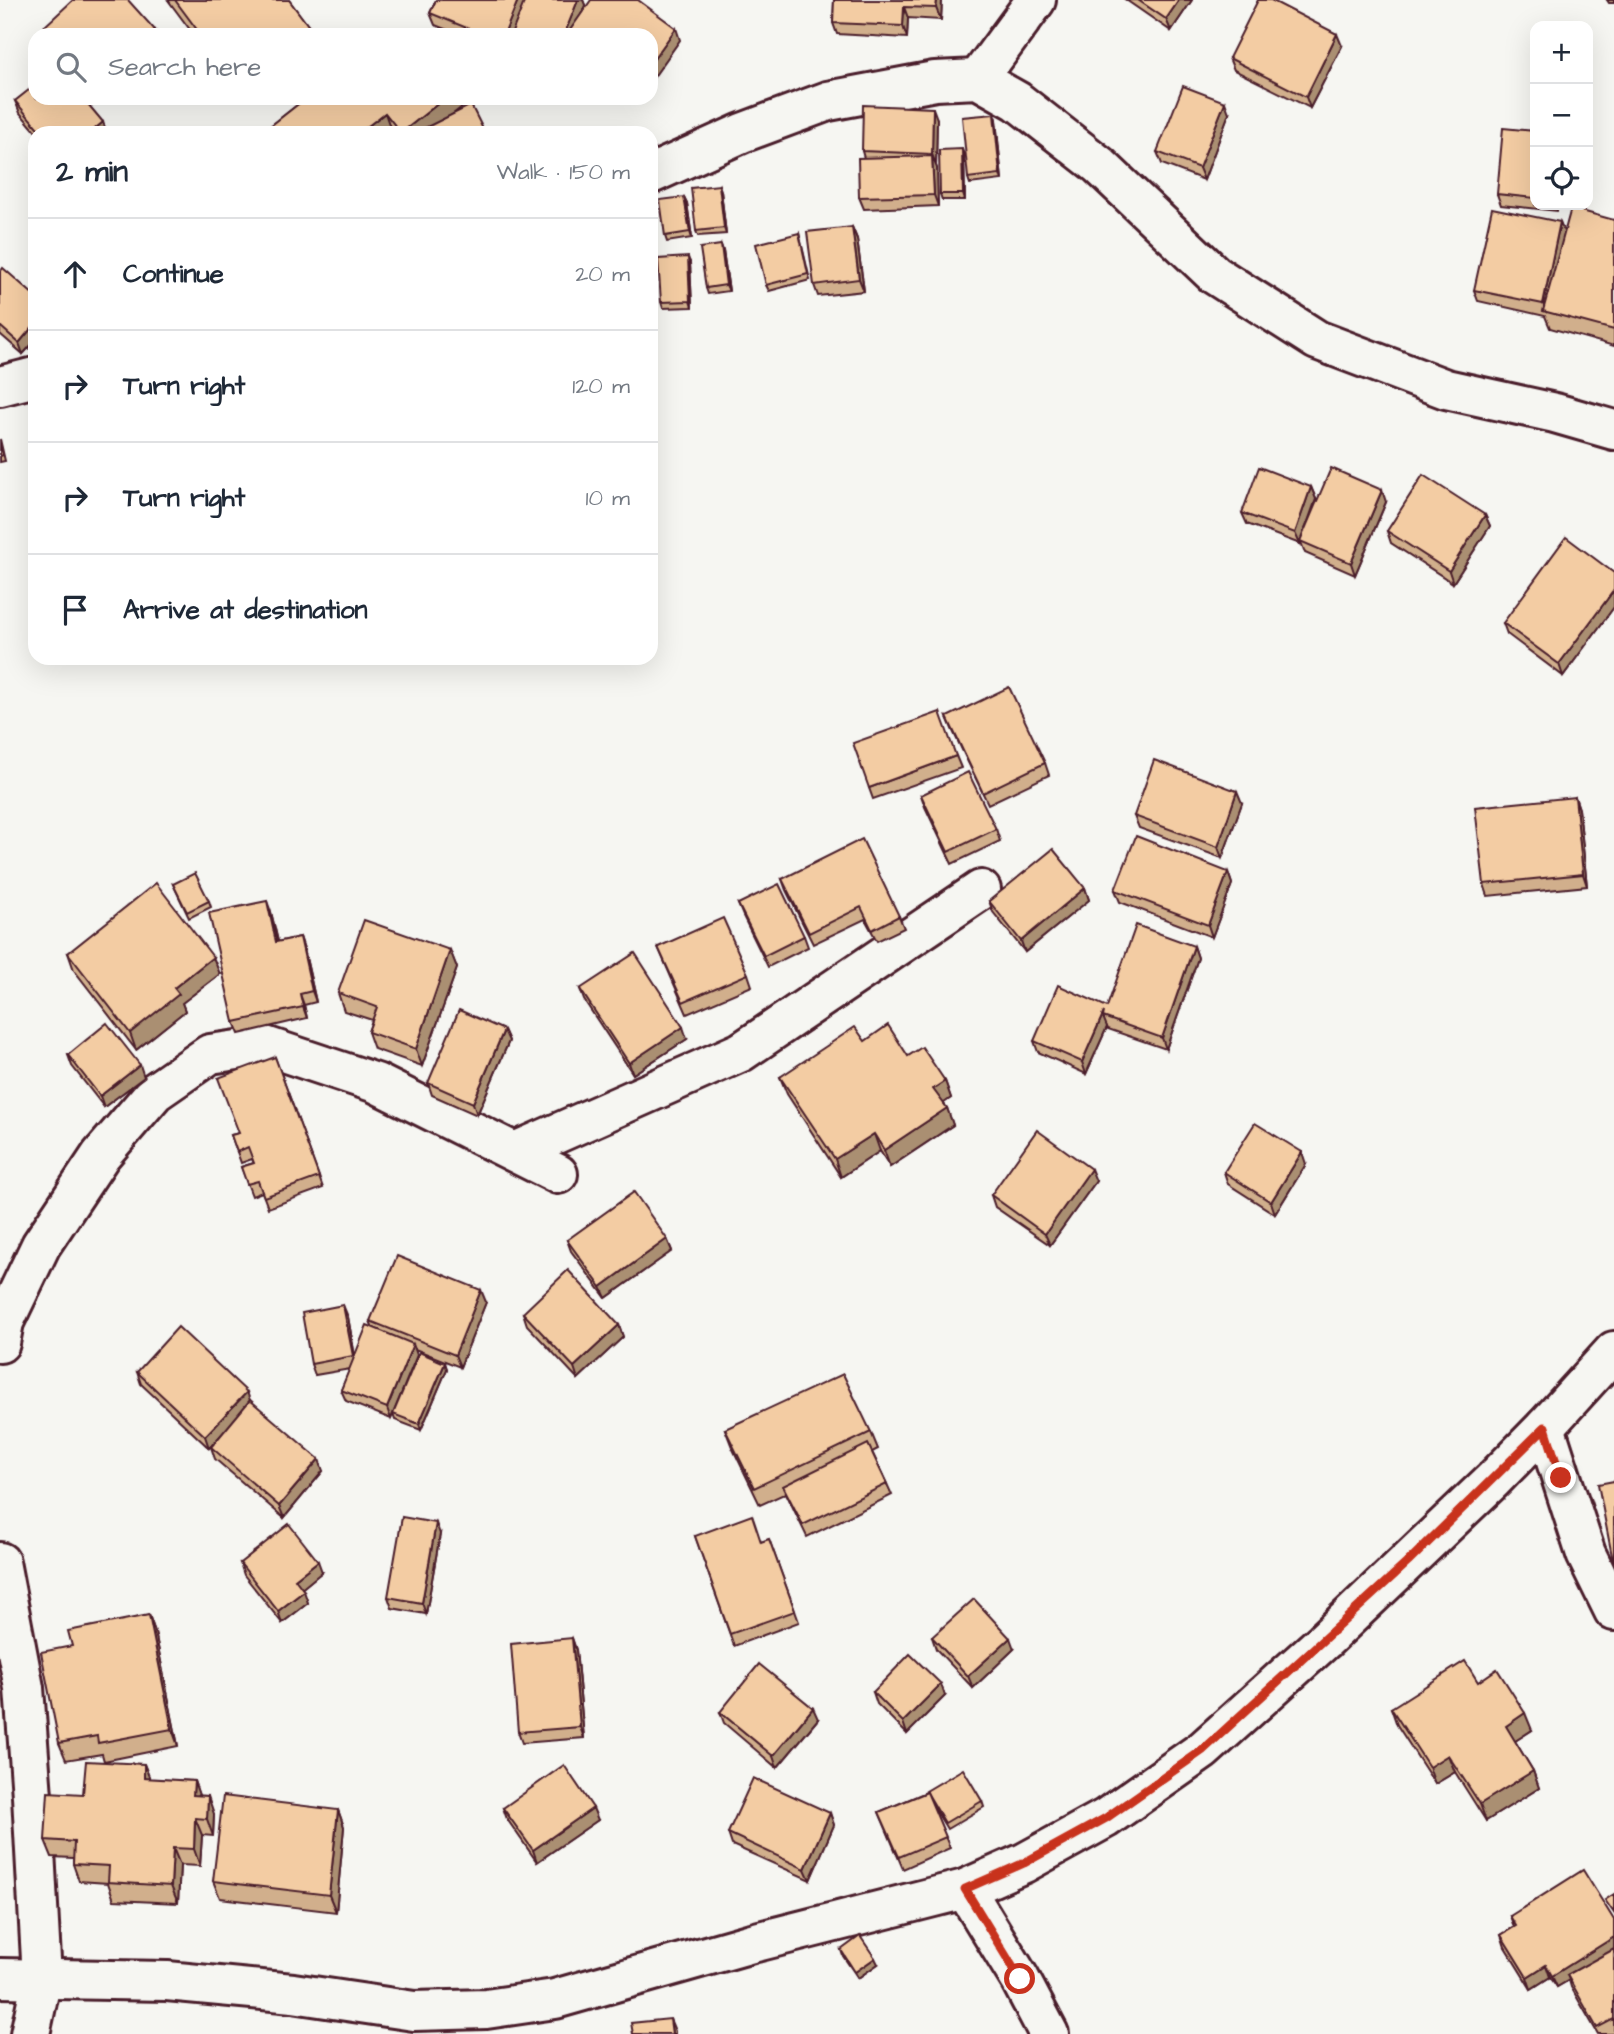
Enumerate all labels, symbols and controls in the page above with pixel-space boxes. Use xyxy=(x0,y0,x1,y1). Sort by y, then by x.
map controls xyxy=(1530,21,1593,210)
button: + xyxy=(1530,21,1593,84)
search box xyxy=(28,28,658,105)
icon: search xyxy=(52,48,90,86)
text: Search here xyxy=(108,49,261,85)
button: − xyxy=(1530,84,1593,147)
button: locate xyxy=(1530,147,1593,210)
text: 2 min xyxy=(56,151,128,193)
text: Walk · 150 m xyxy=(496,156,630,188)
icon: ahead xyxy=(56,255,94,293)
text: Continue xyxy=(123,256,224,292)
text: 20 m xyxy=(575,258,630,290)
icon: right xyxy=(56,367,94,405)
text: Turn right xyxy=(123,368,245,404)
text: 120 m xyxy=(572,370,630,402)
icon: right xyxy=(56,479,94,517)
text: Turn right xyxy=(123,480,245,516)
text: 10 m xyxy=(585,482,630,514)
icon: arrive xyxy=(56,591,94,629)
text: Arrive at destination xyxy=(123,592,368,628)
route end xyxy=(1545,1462,1576,1493)
route start xyxy=(1004,1963,1035,1994)

